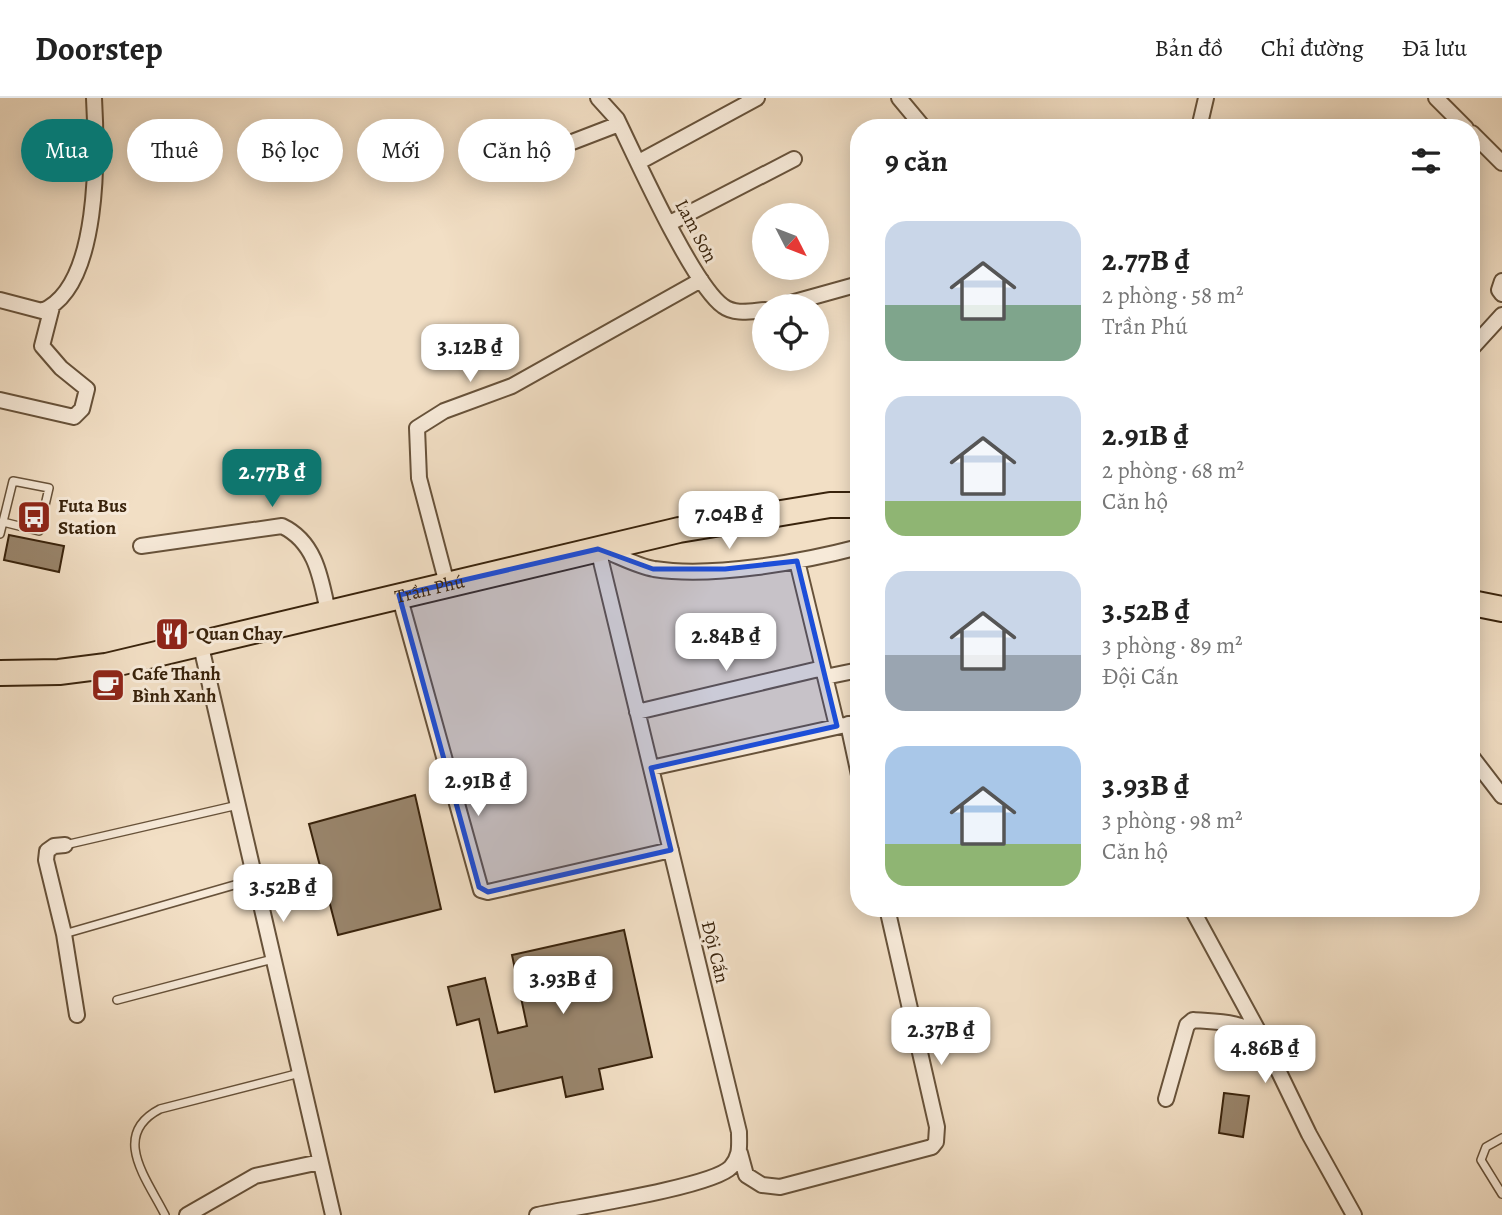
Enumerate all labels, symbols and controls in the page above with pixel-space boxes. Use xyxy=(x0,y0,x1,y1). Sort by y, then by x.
text: Doorstep xyxy=(35,26,163,71)
text: Bản đồ xyxy=(1155,32,1223,64)
text: Chỉ đường xyxy=(1261,32,1364,64)
text: Đã lưu xyxy=(1402,32,1467,64)
chip: Mua xyxy=(21,119,113,182)
chip: Thuê xyxy=(127,119,223,182)
chip: Bộ lọc xyxy=(237,119,343,182)
chip: Mới xyxy=(357,119,444,182)
chip: Căn hộ xyxy=(458,119,575,182)
text: 9 căn xyxy=(885,141,948,181)
icon: filters xyxy=(1407,142,1445,180)
street label: Lam Sơn xyxy=(669,195,723,267)
north arrow xyxy=(752,203,830,280)
map controls xyxy=(752,203,829,371)
text: 2.77B ₫ xyxy=(1102,240,1190,280)
icon: home xyxy=(941,249,1025,333)
text: 2 phòng · 58 m² xyxy=(1102,280,1243,311)
button: locate xyxy=(752,294,829,371)
text: Trần Phú xyxy=(1102,311,1188,342)
pin: 3.12B ₫ xyxy=(405,324,535,384)
text: 3.12B ₫ xyxy=(437,331,503,362)
text: 2.91B ₫ xyxy=(1102,415,1189,455)
icon: home xyxy=(941,424,1025,508)
pin: 2.77B ₫ xyxy=(207,450,337,509)
text: 2 phòng · 68 m² xyxy=(1102,455,1244,486)
text: 2.77B ₫ xyxy=(238,456,306,487)
text: Căn hộ xyxy=(1102,486,1168,517)
pin: 7.04B ₫ xyxy=(664,491,794,551)
place label: Futa Bus Station xyxy=(58,493,127,541)
bus stop icon: Futa Bus Station xyxy=(15,498,53,536)
text: 7.04B ₫ xyxy=(695,498,763,529)
street label: Trần Phú xyxy=(392,568,468,610)
text: 3.52B ₫ xyxy=(1102,590,1190,630)
icon: home xyxy=(941,599,1025,683)
pin: 2.84B ₫ xyxy=(661,614,791,673)
restaurant icon: Quan Chay xyxy=(153,615,191,653)
text: 2.84B ₫ xyxy=(691,620,761,651)
place label: Quan Chay xyxy=(196,621,283,647)
text: 3 phòng · 89 m² xyxy=(1102,630,1243,661)
place label: Cafe Thanh Bình Xanh xyxy=(132,661,221,709)
text: Đội Cấn xyxy=(1102,661,1179,692)
cafe icon: Cafe Thanh Bình Xanh xyxy=(89,666,127,704)
pin: 2.91B ₫ xyxy=(413,758,543,818)
text: 2.91B ₫ xyxy=(445,765,511,796)
text: 3.93B ₫ xyxy=(1102,765,1189,805)
icon: home xyxy=(941,774,1025,858)
text: 3 phòng · 98 m² xyxy=(1102,805,1243,836)
text: Căn hộ xyxy=(1102,836,1168,867)
pin: 3.52B ₫ xyxy=(218,864,348,924)
text: 3.52B ₫ xyxy=(249,871,317,902)
street label: Đội Cấn xyxy=(695,918,735,986)
pin: 3.93B ₫ xyxy=(498,956,628,1016)
text: 3.93B ₫ xyxy=(530,963,596,994)
pin: 2.37B ₫ xyxy=(876,1007,1006,1067)
text: 2.37B ₫ xyxy=(907,1014,975,1045)
pin: 4.86B ₫ xyxy=(1200,1026,1330,1085)
text: 4.86B ₫ xyxy=(1230,1032,1300,1063)

